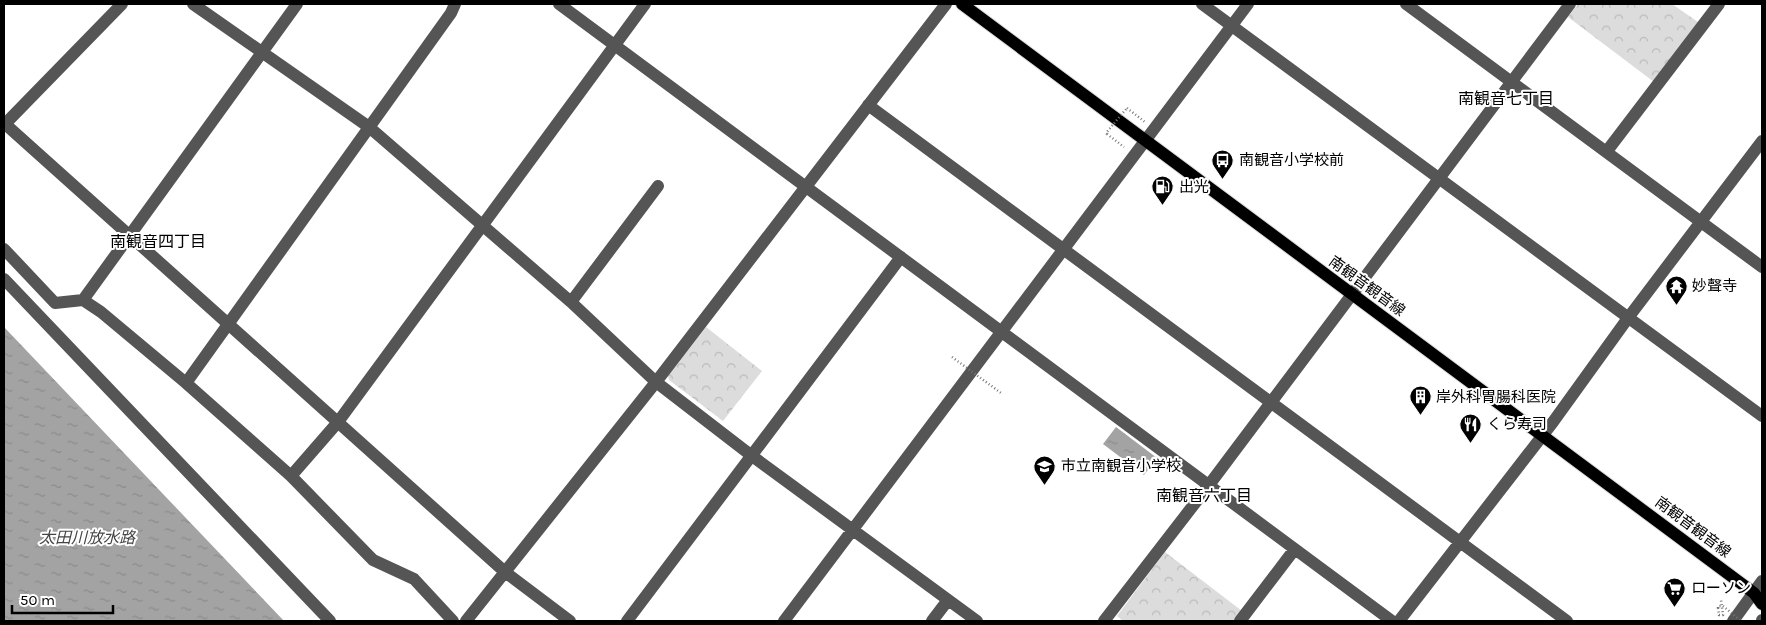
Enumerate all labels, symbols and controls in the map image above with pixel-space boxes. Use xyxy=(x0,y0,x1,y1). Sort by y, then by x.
district label: 南観音七丁目 xyxy=(1458,89,1554,108)
bus stop icon: 南観音小学校前 xyxy=(1211,148,1235,179)
place label: 南観音小学校前 xyxy=(1239,151,1344,169)
fuel station icon: 出光 xyxy=(1151,175,1175,206)
place label: 出光 xyxy=(1179,178,1209,196)
district label: 南観音四丁目 xyxy=(110,232,206,251)
street label: 南観音観音線 xyxy=(1325,252,1409,320)
temple icon: 妙聲寺 xyxy=(1664,274,1688,305)
place label: 妙聲寺 xyxy=(1692,277,1737,295)
building icon: 岸外科胃腸科医院 xyxy=(1408,385,1432,416)
place label: 岸外科胃腸科医院 xyxy=(1436,388,1556,406)
restaurant icon: くら寿司 xyxy=(1459,412,1483,443)
place label: くら寿司 xyxy=(1487,415,1547,433)
school or university icon: 市立南観音小学校 xyxy=(1033,454,1057,485)
place label: 市立南観音小学校 xyxy=(1061,457,1181,475)
district label: 南観音六丁目 xyxy=(1156,486,1252,505)
street label: 南観音観音線 xyxy=(1652,493,1734,561)
water label: 太田川放水路 xyxy=(39,528,137,547)
supermarket icon: ローソン xyxy=(1663,576,1687,607)
place label: ローソン xyxy=(1691,579,1751,597)
scale bar xyxy=(12,582,114,614)
text: 50 m xyxy=(20,591,55,609)

